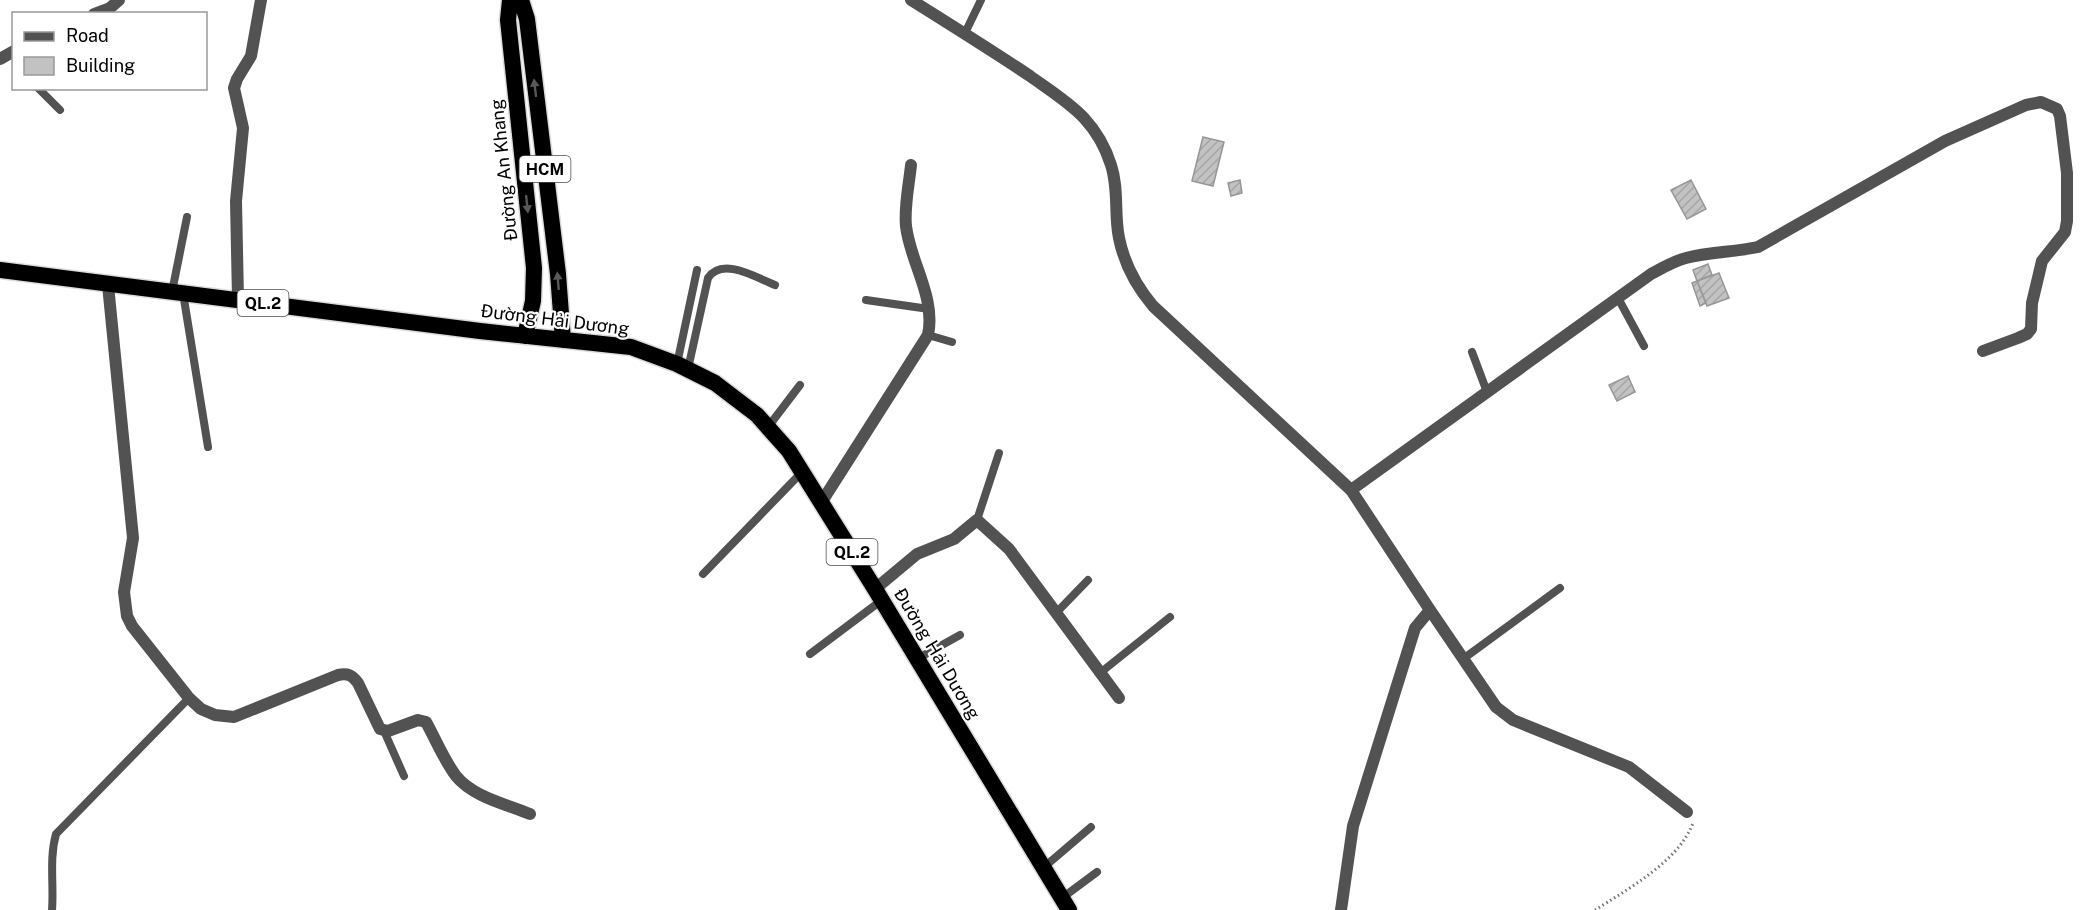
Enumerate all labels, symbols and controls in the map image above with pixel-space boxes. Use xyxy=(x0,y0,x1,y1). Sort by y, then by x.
legend xyxy=(12,12,207,90)
text: Road xyxy=(66,25,109,46)
text: Building xyxy=(66,55,135,76)
one-way arrow xyxy=(530,78,540,97)
street label: Đường An Khang xyxy=(486,98,521,242)
road number: HCM xyxy=(520,156,570,182)
one-way arrow xyxy=(522,195,532,214)
one-way arrow xyxy=(553,272,563,291)
road number: QL.2 xyxy=(238,290,288,316)
street label: Đường Hải Dương xyxy=(480,300,631,339)
road number: QL.2 xyxy=(826,539,878,565)
street label: Đường Hải Dương xyxy=(890,584,985,723)

